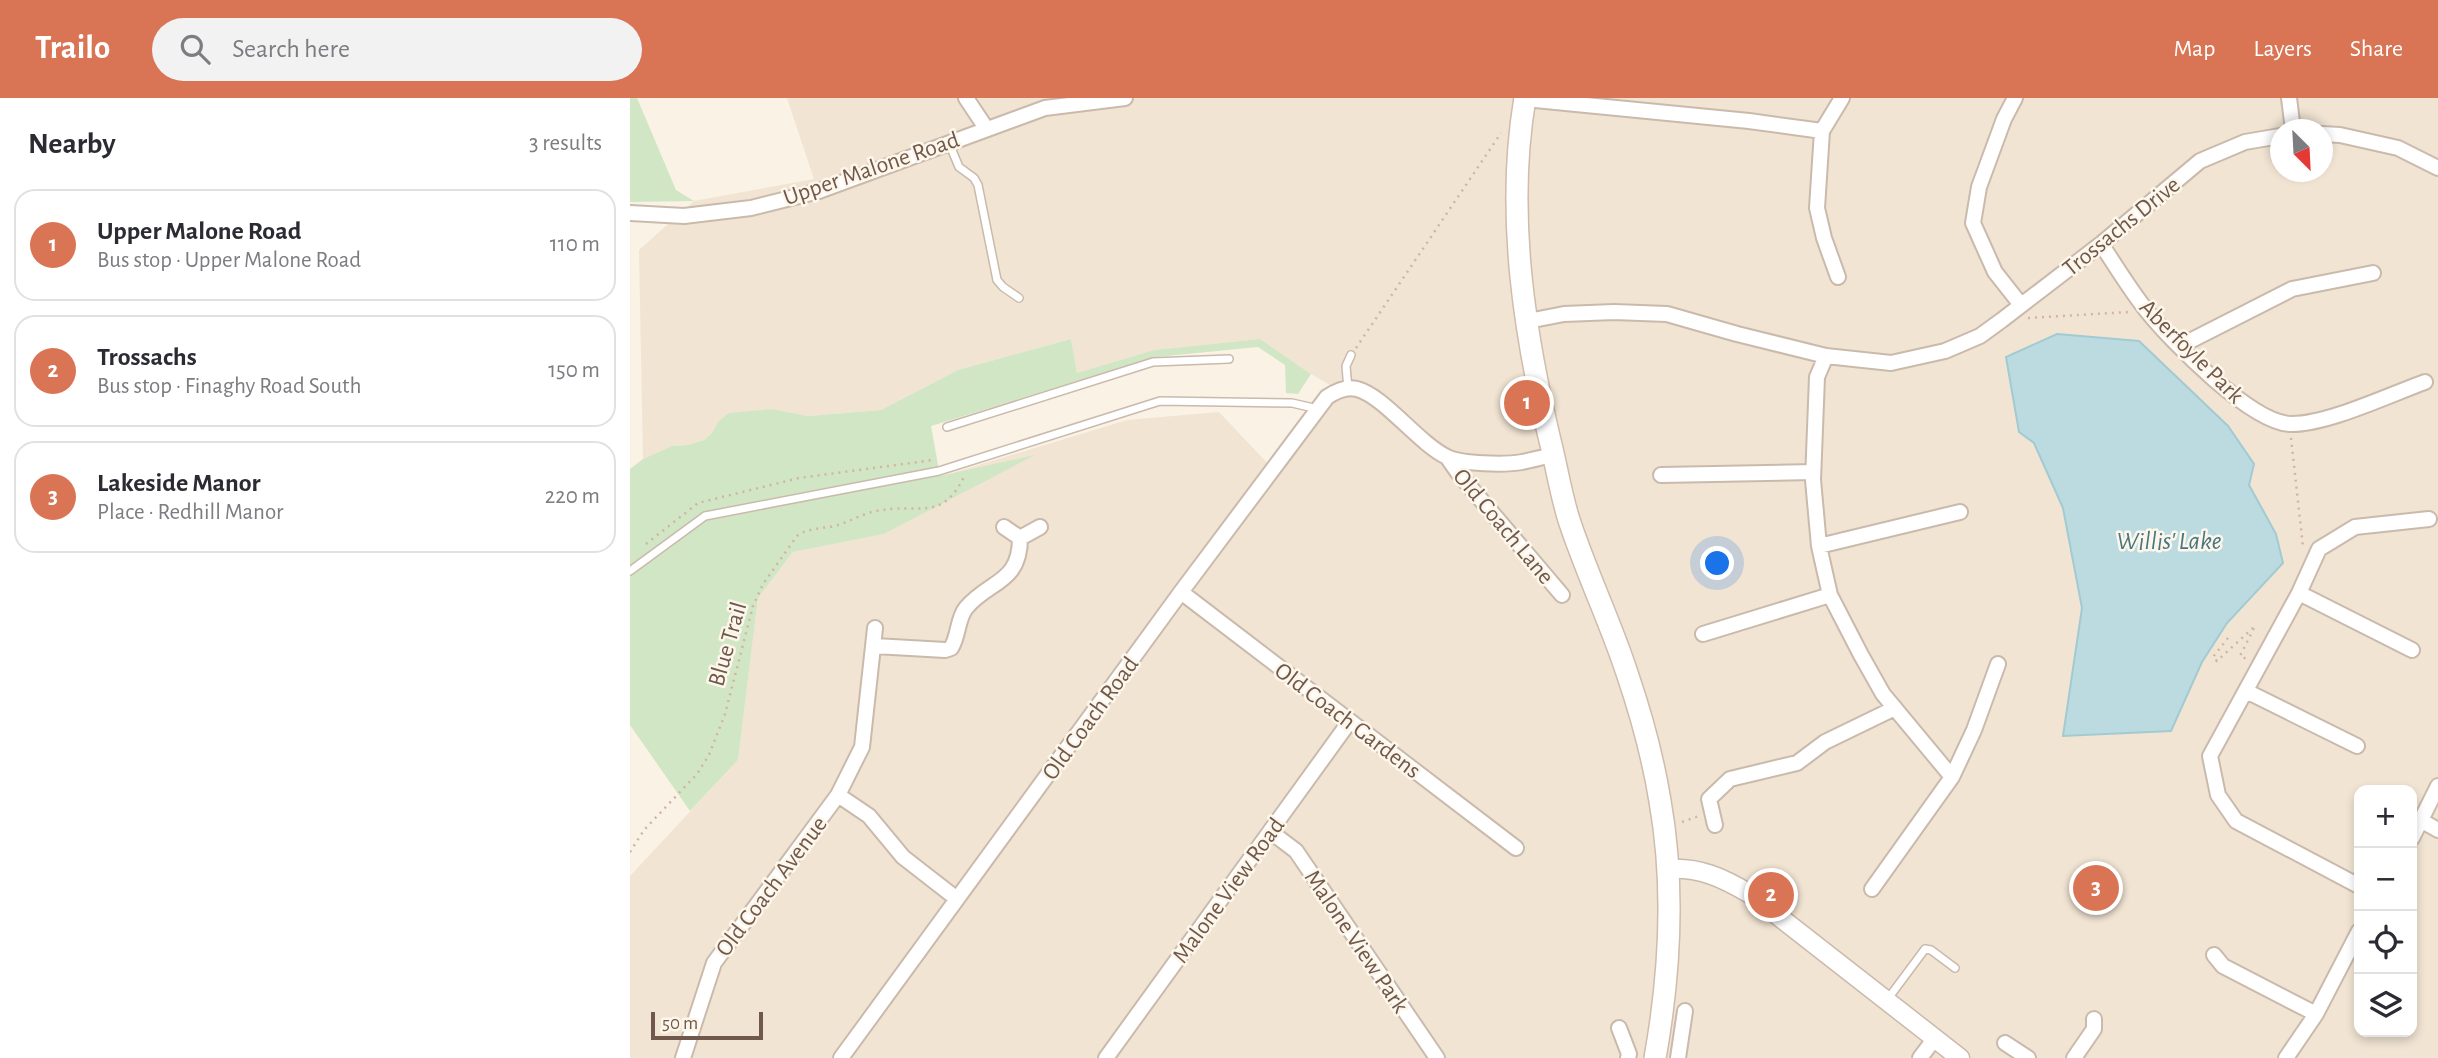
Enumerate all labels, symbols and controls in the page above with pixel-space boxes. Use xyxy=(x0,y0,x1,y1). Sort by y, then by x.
search box xyxy=(152,18,642,81)
icon: search xyxy=(176,30,214,68)
text: Trailo xyxy=(35,32,110,65)
text: Search here xyxy=(232,36,350,62)
text: Map xyxy=(2173,37,2215,61)
text: Layers xyxy=(2253,37,2312,61)
text: Share xyxy=(2350,37,2403,61)
north arrow xyxy=(2270,119,2333,182)
street label: Upper Malone Road xyxy=(780,128,962,210)
text: Nearby xyxy=(28,129,116,159)
text: 3 results xyxy=(529,132,602,155)
street label: Trossachs Drive xyxy=(2058,172,2185,281)
text: Upper Malone Road xyxy=(97,218,301,244)
text: 1 xyxy=(49,233,57,256)
text: 110 m xyxy=(550,233,600,256)
text: Bus stop · Upper Malone Road xyxy=(97,249,361,272)
street label: Aberfoyle Park xyxy=(2135,295,2248,408)
text: Trossachs xyxy=(97,344,197,370)
text: 2 xyxy=(48,359,58,382)
text: 150 m xyxy=(548,359,600,382)
text: Bus stop · Finaghy Road South xyxy=(97,375,361,398)
pin: 1 xyxy=(1504,377,1550,429)
street label: Old Coach Lane xyxy=(1448,464,1558,589)
text: Lakeside Manor xyxy=(97,470,260,496)
text: 3 xyxy=(48,485,58,508)
text: 220 m xyxy=(545,485,600,508)
text: Place · Redhill Manor xyxy=(97,501,283,524)
water label: Willis' Lake xyxy=(2116,528,2222,554)
your location xyxy=(1700,546,1734,580)
street label: Blue Trail xyxy=(704,599,751,689)
street label: Old Coach Road xyxy=(1038,653,1143,785)
street label: Old Coach Gardens xyxy=(1270,658,1425,783)
map controls xyxy=(2354,785,2417,1037)
button: + xyxy=(2354,785,2417,848)
street label: Old Coach Avenue xyxy=(712,812,832,961)
street label: Malone View Road xyxy=(1168,814,1289,968)
button: − xyxy=(2354,848,2417,911)
pin: 3 xyxy=(2073,862,2119,914)
street label: Malone View Park xyxy=(1300,866,1413,1017)
pin: 2 xyxy=(1748,869,1794,921)
button: locate xyxy=(2354,911,2417,974)
button: layers xyxy=(2354,974,2417,1037)
scale bar xyxy=(651,1009,763,1041)
text: 50 m xyxy=(662,1014,698,1033)

